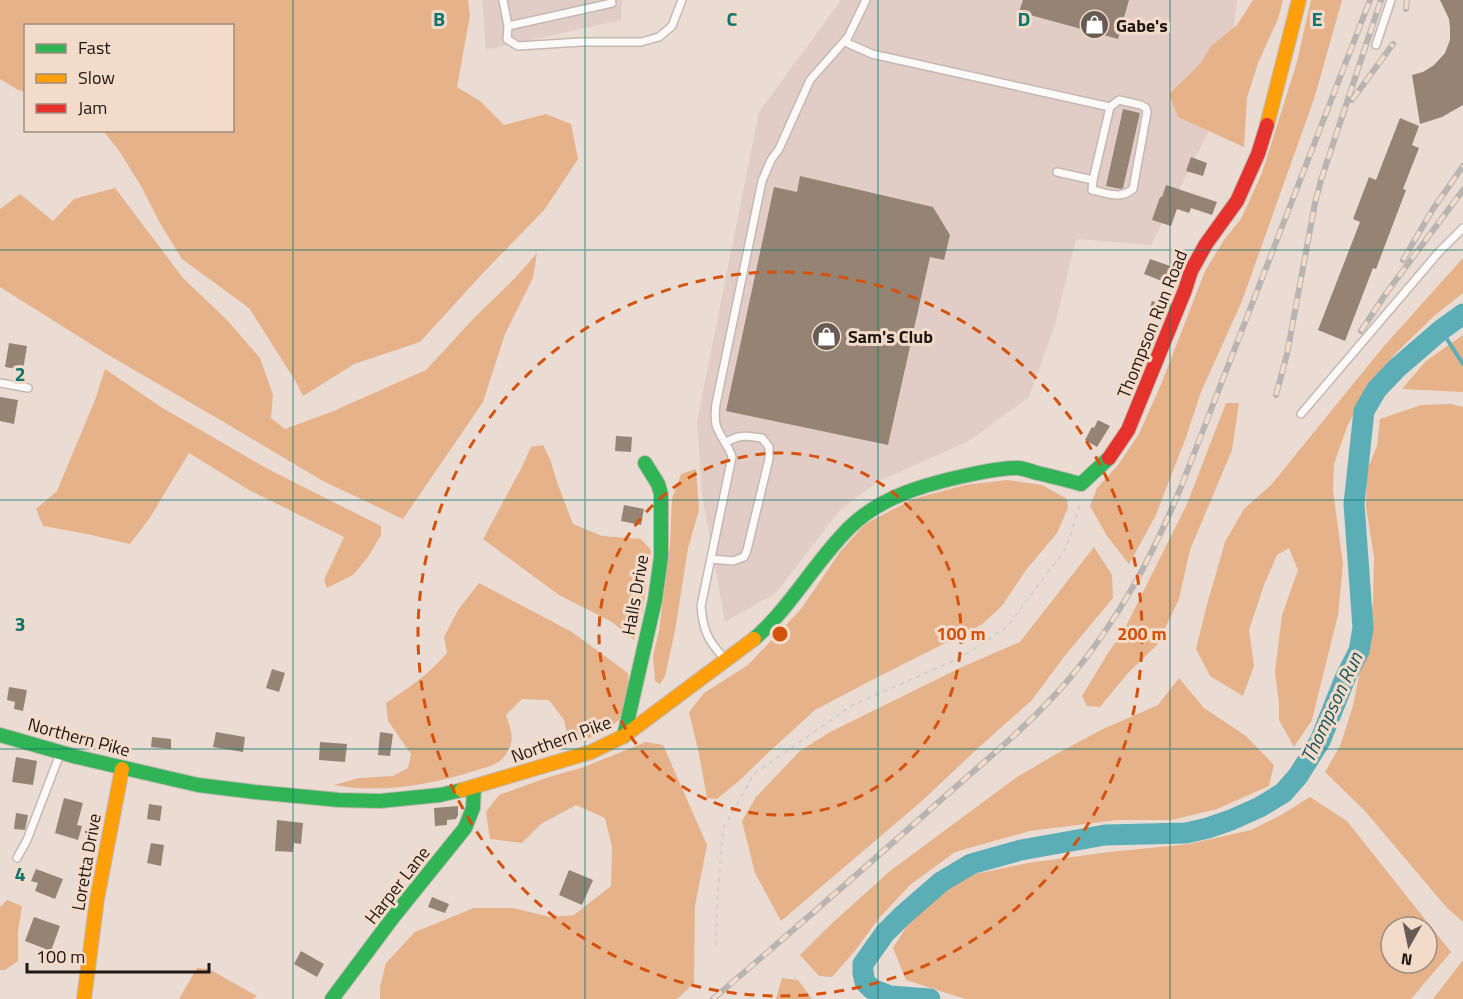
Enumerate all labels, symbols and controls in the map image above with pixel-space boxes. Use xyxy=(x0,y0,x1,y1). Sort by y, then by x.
text: B xyxy=(433,3,445,34)
text: C xyxy=(727,3,738,34)
text: D xyxy=(1018,3,1030,34)
text: E xyxy=(1311,3,1323,34)
shop icon: Gabe's xyxy=(1079,9,1111,41)
place label: Gabe's xyxy=(1116,12,1168,39)
legend xyxy=(24,24,234,132)
text: Fast xyxy=(78,34,111,61)
text: Slow xyxy=(78,64,115,91)
text: Jam xyxy=(78,94,107,121)
street label: Thompson Run Road xyxy=(1110,246,1194,402)
shop icon: Sam's Club xyxy=(811,320,843,352)
place label: Sam's Club xyxy=(848,323,933,350)
text: 2 xyxy=(14,358,26,389)
street label: Halls Drive xyxy=(615,553,655,637)
text: 3 xyxy=(14,608,26,639)
text: 100 m xyxy=(936,620,986,647)
text: 200 m xyxy=(1117,620,1167,647)
centre of rings xyxy=(770,624,790,644)
water label: Thompson Run xyxy=(1292,646,1371,767)
street label: Northern Pike xyxy=(507,708,615,770)
street label: Northern Pike xyxy=(25,710,133,764)
street label: Loretta Drive xyxy=(64,811,108,913)
street label: Harper Lane xyxy=(358,840,436,930)
text: 4 xyxy=(14,858,26,889)
north arrow xyxy=(1379,915,1439,975)
scale bar xyxy=(27,936,208,974)
text: 100 m xyxy=(36,943,85,970)
text: N xyxy=(1399,947,1414,973)

